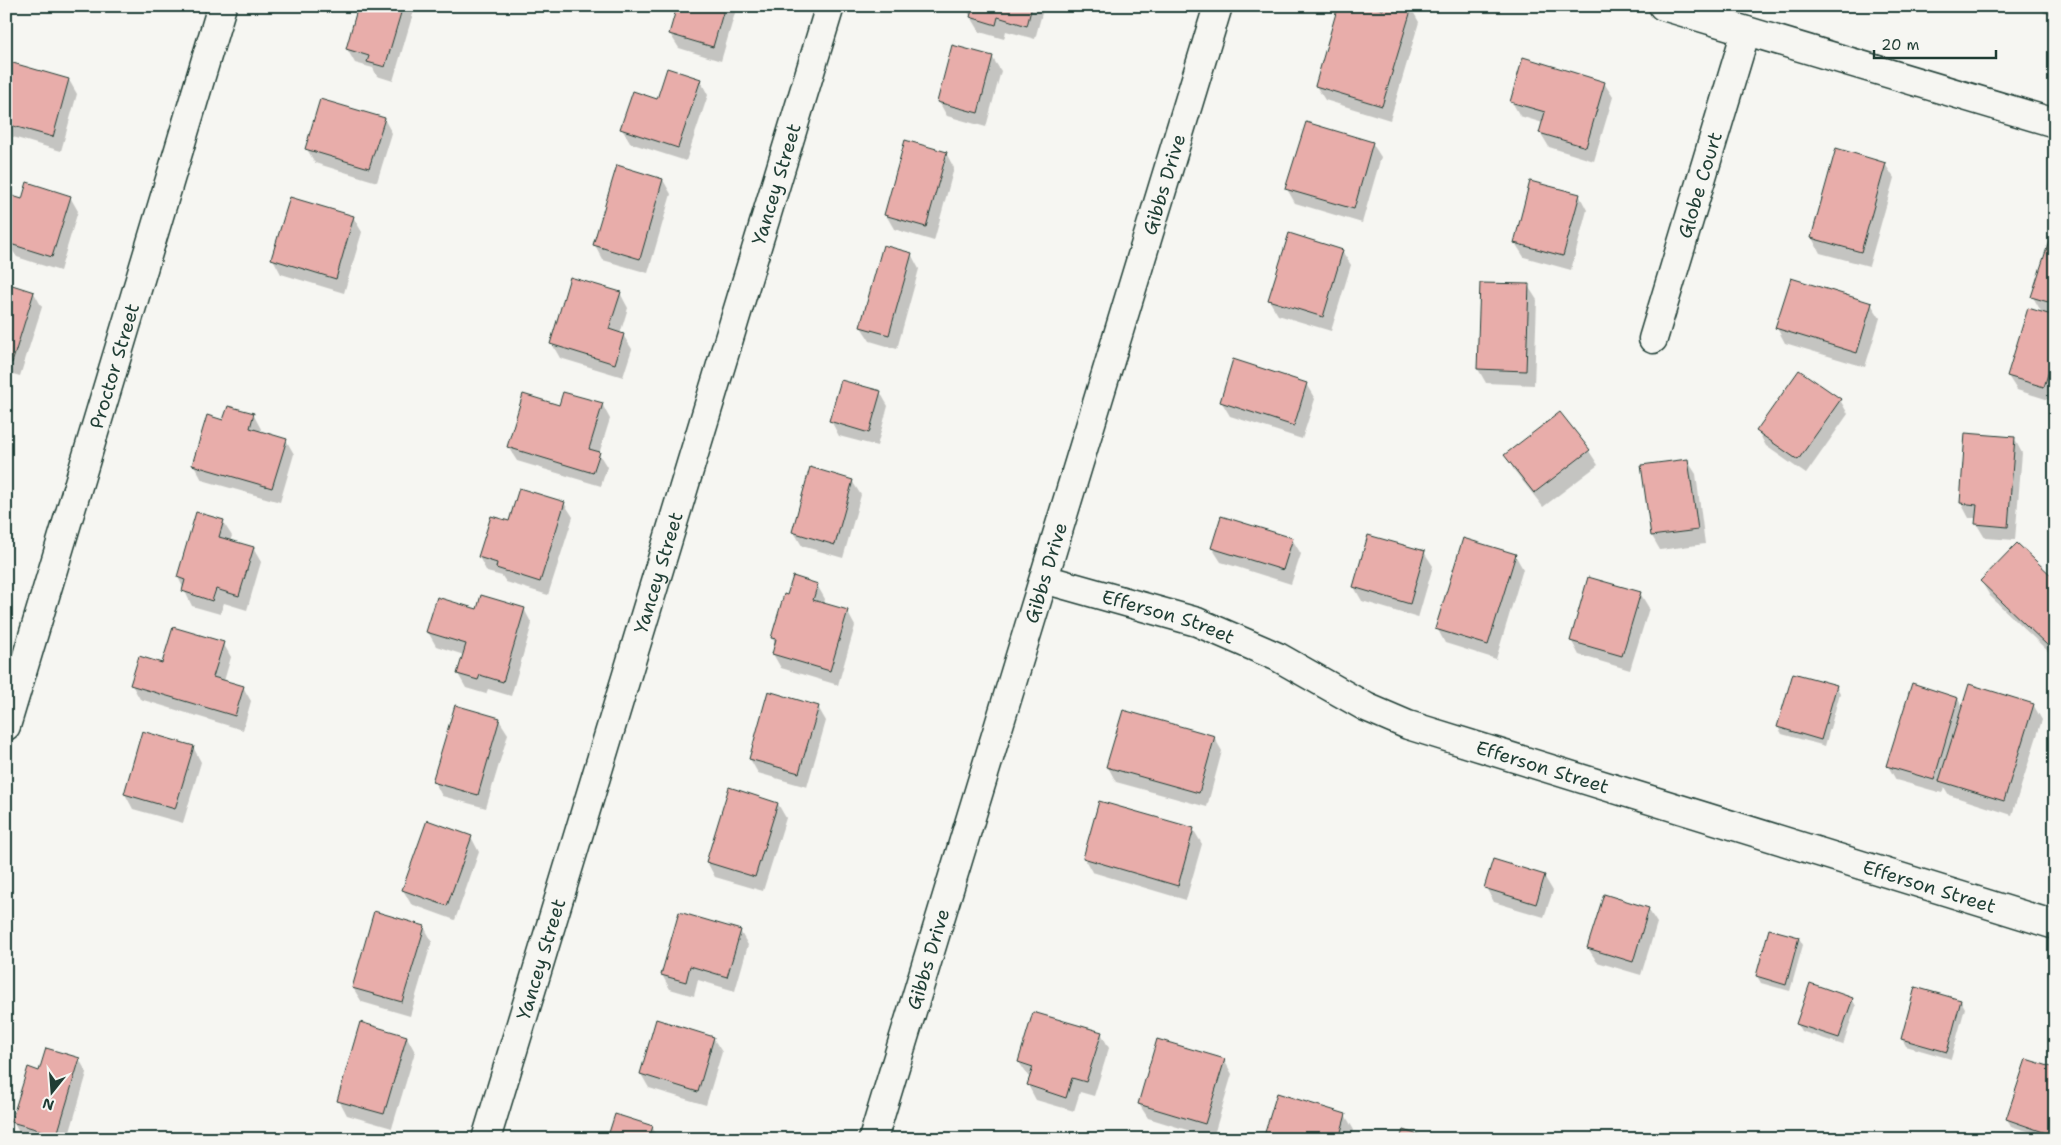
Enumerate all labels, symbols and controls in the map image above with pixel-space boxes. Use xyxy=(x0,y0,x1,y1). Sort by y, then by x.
scale bar xyxy=(1874,28,1996,60)
text: 20 m xyxy=(1881,35,1920,55)
street label: Yancey Street xyxy=(746,120,806,248)
street label: Globe Court xyxy=(1672,129,1727,241)
street label: Gibbs Drive xyxy=(1137,131,1191,238)
street label: Proctor Street xyxy=(83,300,145,432)
street label: Yancey Street xyxy=(628,509,688,636)
street label: Gibbs Drive xyxy=(1018,519,1073,626)
street label: Efferson Street xyxy=(1099,583,1239,649)
street label: Efferson Street xyxy=(1473,734,1612,799)
street label: Efferson Street xyxy=(1860,854,1999,919)
street label: Yancey Street xyxy=(510,895,571,1023)
street label: Gibbs Drive xyxy=(901,906,955,1013)
north arrow xyxy=(28,1068,78,1118)
text: N xyxy=(40,1094,56,1115)

